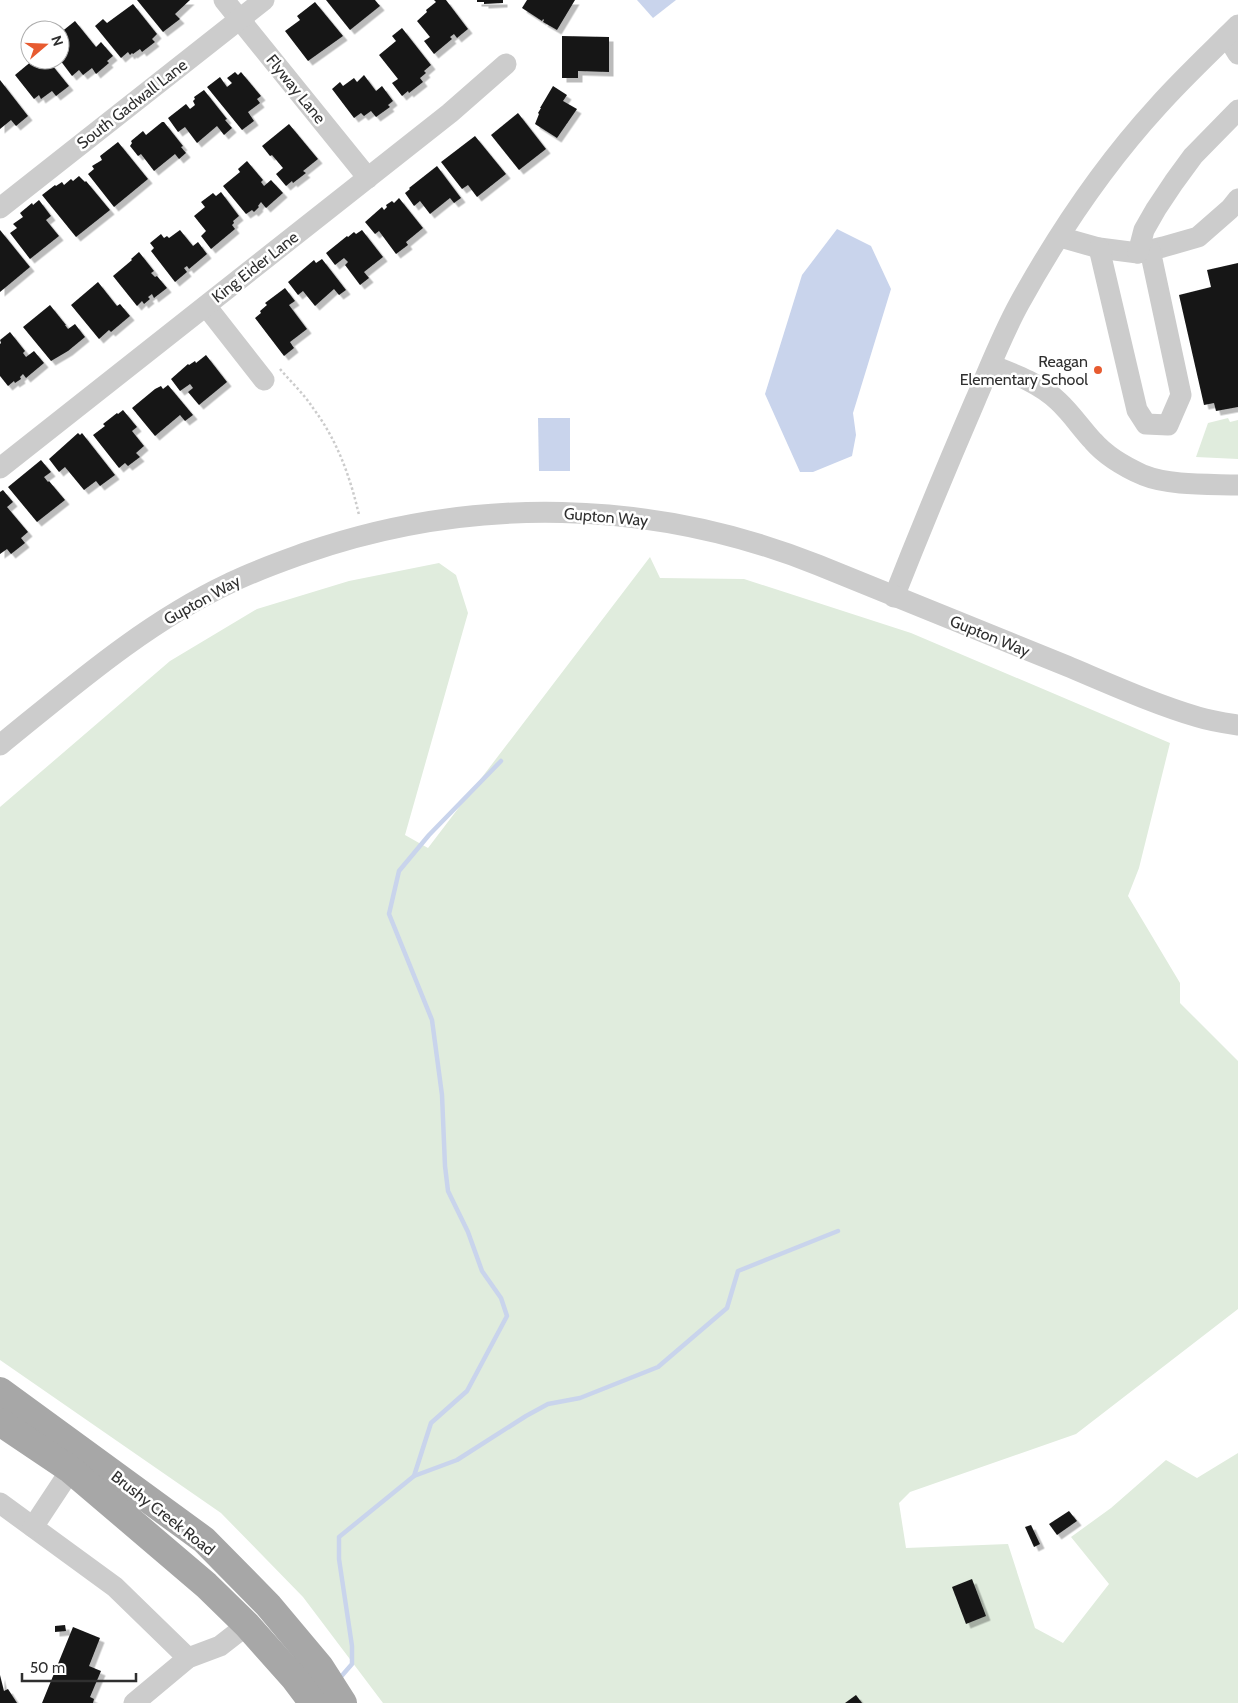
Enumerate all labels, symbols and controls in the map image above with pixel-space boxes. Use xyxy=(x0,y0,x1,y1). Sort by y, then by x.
north arrow xyxy=(20,20,70,70)
text: N xyxy=(47,33,67,48)
street label: Flyway Lane xyxy=(262,51,330,127)
street label: South Gadwall Lane xyxy=(73,55,191,153)
street label: King Eider Lane xyxy=(208,227,302,307)
place label: Reagan Elementary School xyxy=(960,352,1088,389)
marker: Reagan Elementary School xyxy=(1092,364,1104,376)
street label: Gupton Way xyxy=(563,504,649,530)
street label: Gupton Way xyxy=(160,571,244,629)
street label: Gupton Way xyxy=(947,611,1033,661)
street label: Brushy Creek Road xyxy=(107,1467,219,1559)
scale bar xyxy=(22,1650,136,1682)
text: 50 m xyxy=(30,1659,65,1677)

